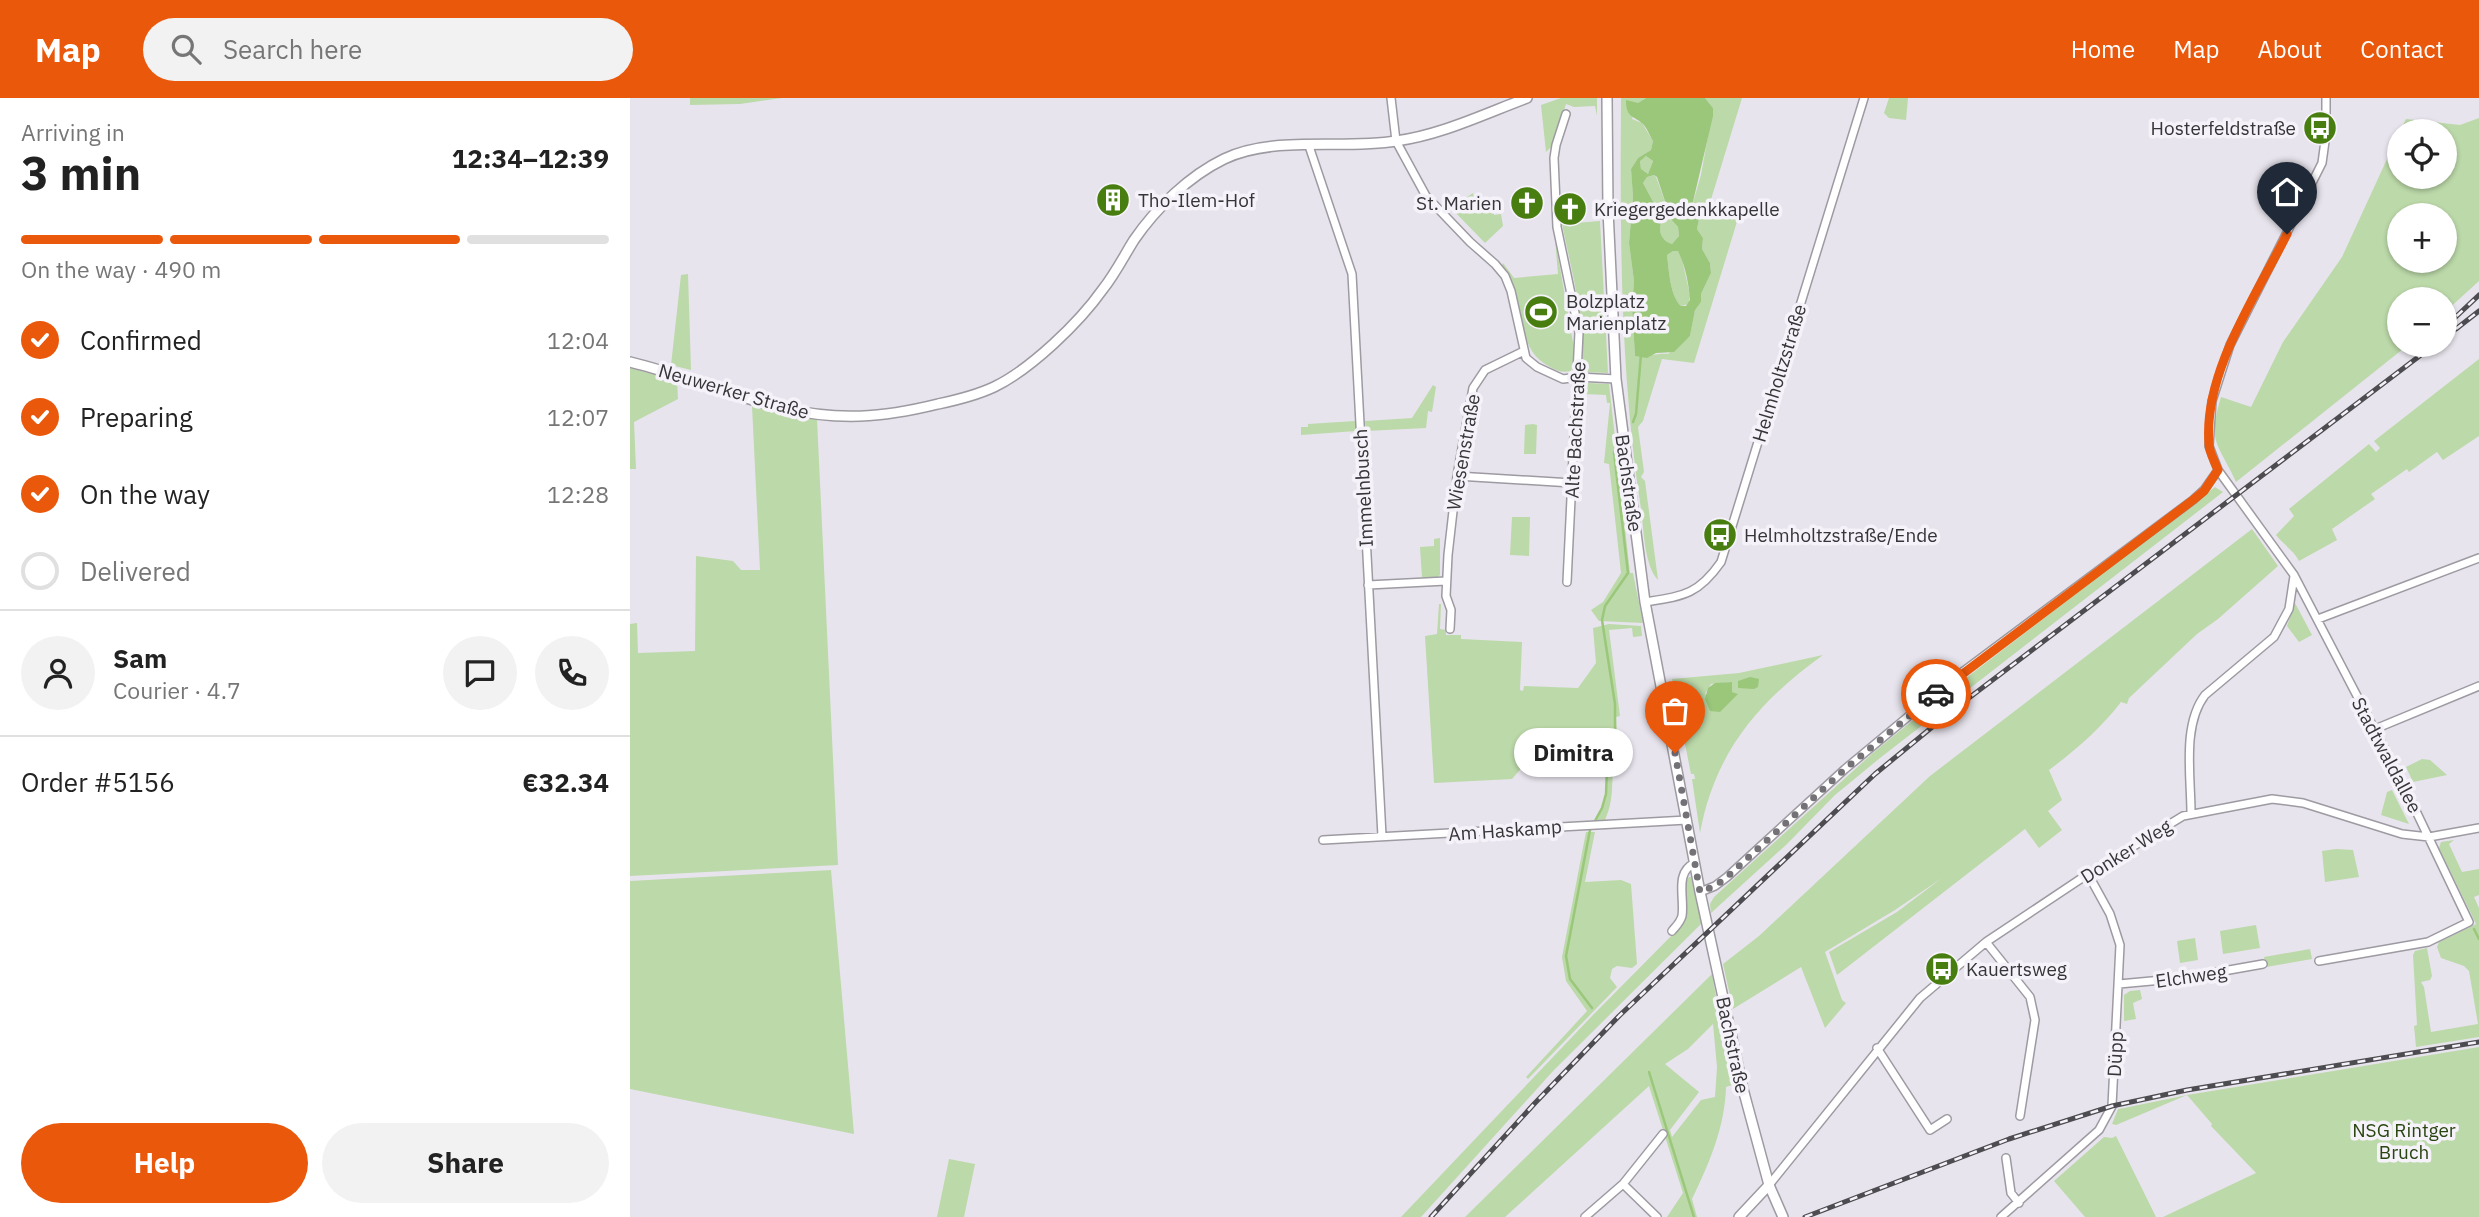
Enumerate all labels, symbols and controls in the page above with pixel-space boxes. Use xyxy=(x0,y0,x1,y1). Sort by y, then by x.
search box xyxy=(143,18,633,81)
text: Map xyxy=(35,28,101,71)
icon: search xyxy=(167,30,205,68)
text: Search here xyxy=(223,32,362,66)
text: Home xyxy=(2071,33,2135,65)
text: Map xyxy=(2173,33,2219,65)
text: About xyxy=(2257,33,2322,65)
text: Contact xyxy=(2360,33,2444,65)
bus stop icon: Hosterfeldstraße xyxy=(2301,109,2339,147)
place label: Hosterfeldstraße xyxy=(2151,116,2296,140)
text: Arriving in xyxy=(21,117,125,147)
map controls xyxy=(2387,119,2457,357)
button: locate xyxy=(2387,119,2457,189)
text: 12:34–12:39 xyxy=(452,141,609,175)
text: 3 min xyxy=(21,143,141,203)
pin xyxy=(2257,162,2317,234)
icon: home xyxy=(2268,173,2306,211)
building icon: Tho-Ilem-Hof xyxy=(1094,181,1132,219)
church icon: St. Marien xyxy=(1508,184,1546,222)
place label: Tho-Ilem-Hof xyxy=(1138,188,1255,212)
church icon: Kriegergedenkkapelle xyxy=(1551,190,1589,228)
place label: St. Marien xyxy=(1416,191,1502,215)
place label: Kriegergedenkkapelle xyxy=(1594,197,1780,221)
button: + xyxy=(2387,203,2457,273)
text: On the way · 490 m xyxy=(21,254,221,284)
button: − xyxy=(2387,287,2457,357)
place label: Bolzplatz Marienplatz xyxy=(1566,289,1667,335)
sports icon: Bolzplatz Marienplatz xyxy=(1522,293,1560,331)
street label: Helmholtzstraße xyxy=(1747,301,1811,445)
icon: check xyxy=(21,321,59,359)
text: Confirmed xyxy=(80,323,202,357)
text: 12:04 xyxy=(547,325,609,355)
street label: Neuwerker Straße xyxy=(656,358,812,424)
street label: Alte Bachstraße xyxy=(1559,361,1591,499)
street label: Wiesenstraße xyxy=(1441,392,1485,512)
icon: check xyxy=(21,398,59,436)
text: Preparing xyxy=(80,400,193,434)
text: 12:07 xyxy=(547,402,609,432)
street label: Immelnbusch xyxy=(1348,428,1378,548)
street label: Bachstraße xyxy=(1610,433,1648,533)
icon: check xyxy=(21,475,59,513)
text: On the way xyxy=(80,477,210,511)
text: 12:28 xyxy=(547,479,609,509)
bus stop icon: Helmholtzstraße/Ende xyxy=(1701,516,1739,554)
place label: Helmholtzstraße/Ende xyxy=(1744,523,1938,547)
text: Delivered xyxy=(80,554,191,588)
button: person xyxy=(21,636,95,710)
button: chat xyxy=(443,636,517,710)
button: phone xyxy=(535,636,609,710)
text: Sam xyxy=(113,641,167,675)
courier xyxy=(1901,659,1971,729)
text: Courier · 4.7 xyxy=(113,675,241,705)
icon: car xyxy=(1917,675,1955,713)
pin xyxy=(1645,681,1705,753)
icon: bag xyxy=(1656,692,1694,730)
street label: Stadtwaldallee xyxy=(2346,693,2428,817)
callout: Dimitra xyxy=(1514,728,1633,778)
text: Dimitra xyxy=(1533,737,1614,767)
text: Order #5156 xyxy=(21,765,175,799)
text: €32.34 xyxy=(522,765,609,799)
street label: Am Haskamp xyxy=(1447,814,1563,846)
street label: Donker Weg xyxy=(2076,814,2176,888)
bus stop icon: Kauertsweg xyxy=(1923,950,1961,988)
place label: Kauertsweg xyxy=(1966,957,2067,981)
street label: Elchweg xyxy=(2154,959,2228,993)
street label: Bachstraße xyxy=(1711,994,1755,1096)
street label: Düpp xyxy=(2102,1031,2128,1077)
park label: NSG Rintger Bruch xyxy=(2352,1118,2456,1164)
button: Help xyxy=(21,1123,308,1203)
button: Share xyxy=(322,1123,609,1203)

